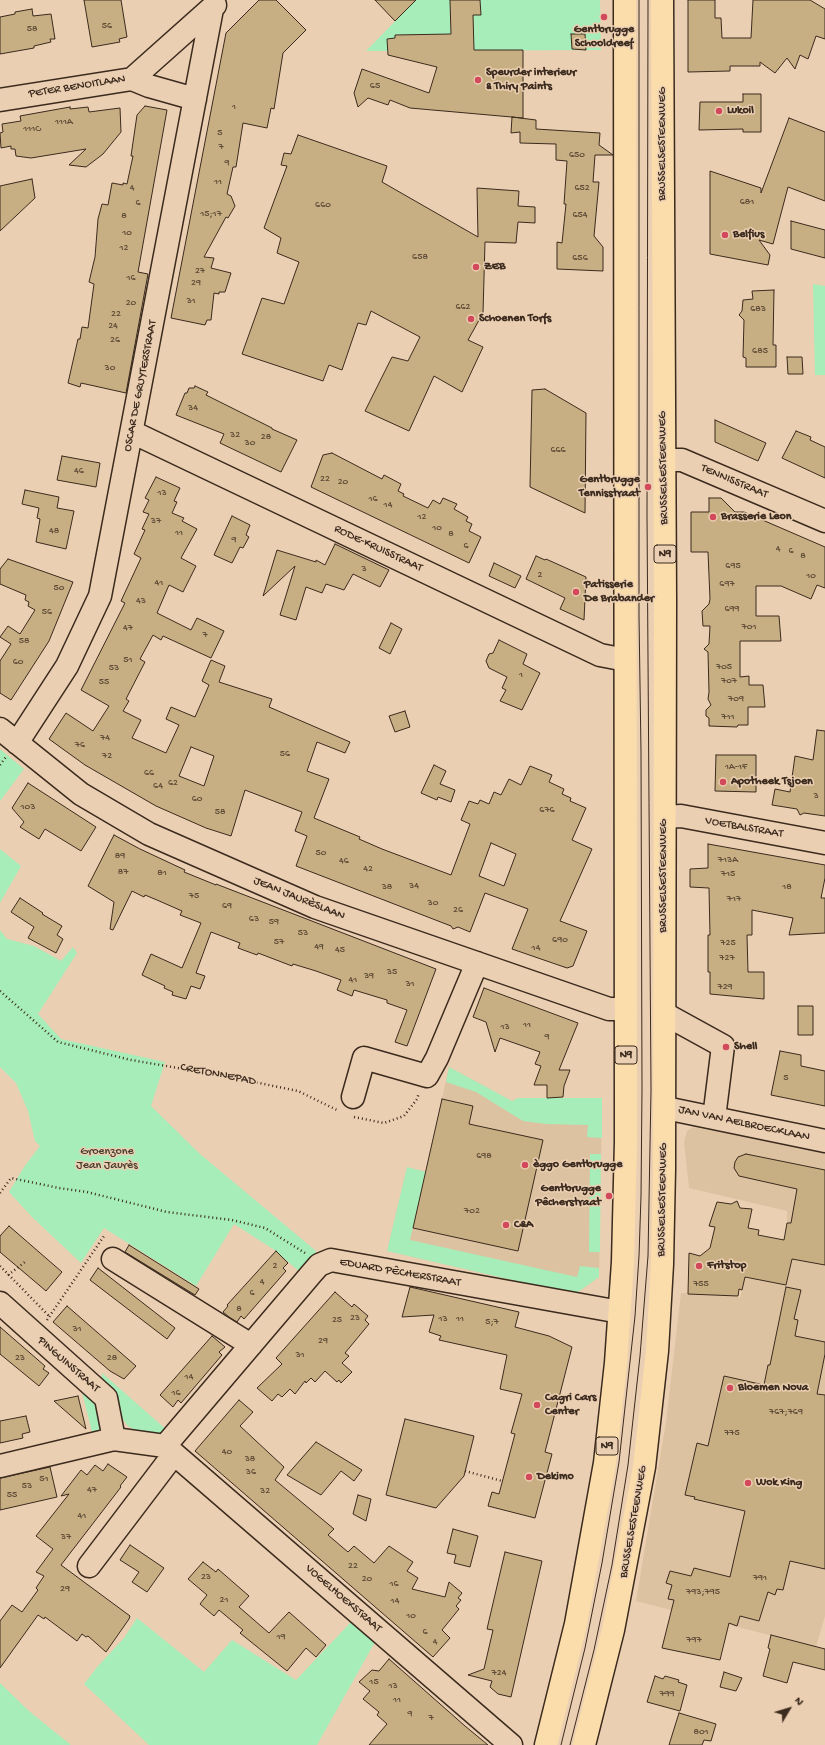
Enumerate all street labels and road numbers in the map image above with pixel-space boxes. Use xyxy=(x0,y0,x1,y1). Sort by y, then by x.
street label: PETER BENOITLAAN xyxy=(28,72,126,102)
street label: BRUSSELSESTEENWEG xyxy=(656,87,670,201)
street label: OSCAR DE GRUYTERSTRAAT xyxy=(121,319,161,453)
street label: BRUSSELSESTEENWEG xyxy=(656,411,672,525)
street label: TENNISSTRAAT xyxy=(698,461,770,503)
street label: RODE-KRUISSTRAAT xyxy=(331,522,425,576)
road number: N9 xyxy=(654,545,676,563)
street label: VOETBALSTRAAT xyxy=(704,814,784,842)
street label: BRUSSELSESTEENWEG xyxy=(657,819,671,933)
street label: JEAN JAURÈSLAAN xyxy=(251,874,347,924)
road number: N9 xyxy=(615,1046,637,1064)
street label: CRETONNEPAD xyxy=(179,1061,257,1089)
street label: JAN VAN AELBROECKLAAN xyxy=(677,1103,811,1145)
street label: BRUSSELSESTEENWEG xyxy=(655,1143,671,1257)
street label: EDUARD PÊCHERSTRAAT xyxy=(338,1255,462,1291)
street label: PINGUINSTRAAT xyxy=(34,1334,102,1396)
road number: N9 xyxy=(596,1437,618,1455)
street label: BRUSSELSESTEENWEG xyxy=(617,1465,651,1579)
street label: VOGELHOEKSTRAAT xyxy=(302,1562,384,1636)

